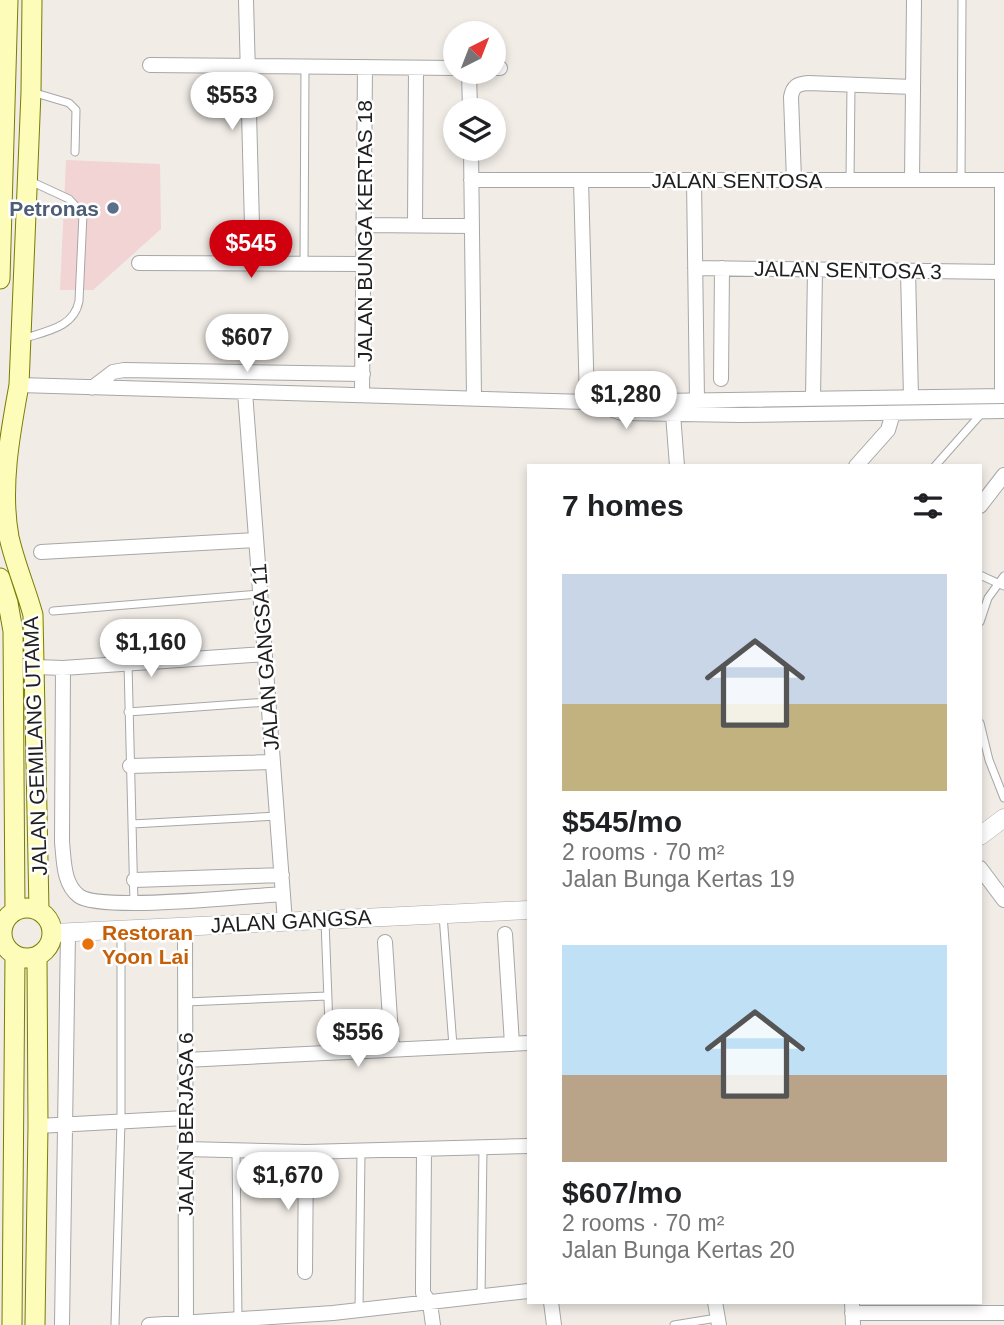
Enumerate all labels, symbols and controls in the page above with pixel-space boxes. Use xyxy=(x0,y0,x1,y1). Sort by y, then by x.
north arrow xyxy=(443,21,506,84)
map controls xyxy=(443,21,506,161)
pin: $553 xyxy=(191,72,273,132)
text: $553 xyxy=(206,82,258,108)
button: layers xyxy=(443,98,506,161)
street label: JALAN BUNGA KERTAS 18 xyxy=(353,100,376,362)
street label: JALAN SENTOSA xyxy=(651,169,823,192)
place label: Petronas xyxy=(9,197,99,220)
marker: Petronas xyxy=(105,200,121,216)
pin: $545 xyxy=(210,220,292,280)
text: $545 xyxy=(225,230,277,256)
street label: JALAN SENTOSA 3 xyxy=(754,257,942,283)
pin: $607 xyxy=(206,314,288,374)
text: $607 xyxy=(221,324,273,350)
pin: $1,280 xyxy=(569,372,683,431)
text: $1,280 xyxy=(591,381,661,407)
icon: filters xyxy=(909,487,947,525)
text: 7 homes xyxy=(562,489,684,522)
street label: JALAN GANGSA 11 xyxy=(247,563,283,751)
street label: JALAN GEMILANG UTAMA xyxy=(19,616,51,876)
pin: $1,160 xyxy=(94,620,208,679)
icon: home xyxy=(692,620,818,746)
text: $1,160 xyxy=(116,629,186,655)
text: $545/mo xyxy=(562,805,682,838)
text: 2 rooms · 70 m² xyxy=(562,839,724,865)
text: Jalan Bunga Kertas 19 xyxy=(562,866,795,892)
street label: JALAN GANGSA xyxy=(210,905,372,937)
place label: Restoran Yoon Lai xyxy=(102,921,193,968)
marker: Restoran Yoon Lai xyxy=(80,936,96,952)
icon: home xyxy=(692,991,818,1117)
pin: $556 xyxy=(317,1010,399,1069)
text: $556 xyxy=(332,1019,384,1045)
street label: JALAN BERJASA 6 xyxy=(174,1032,197,1216)
pin: $1,670 xyxy=(231,1152,345,1212)
text: $1,670 xyxy=(253,1162,323,1188)
text: $607/mo xyxy=(562,1176,682,1209)
text: 2 rooms · 70 m² xyxy=(562,1210,724,1236)
text: Jalan Bunga Kertas 20 xyxy=(562,1237,795,1263)

